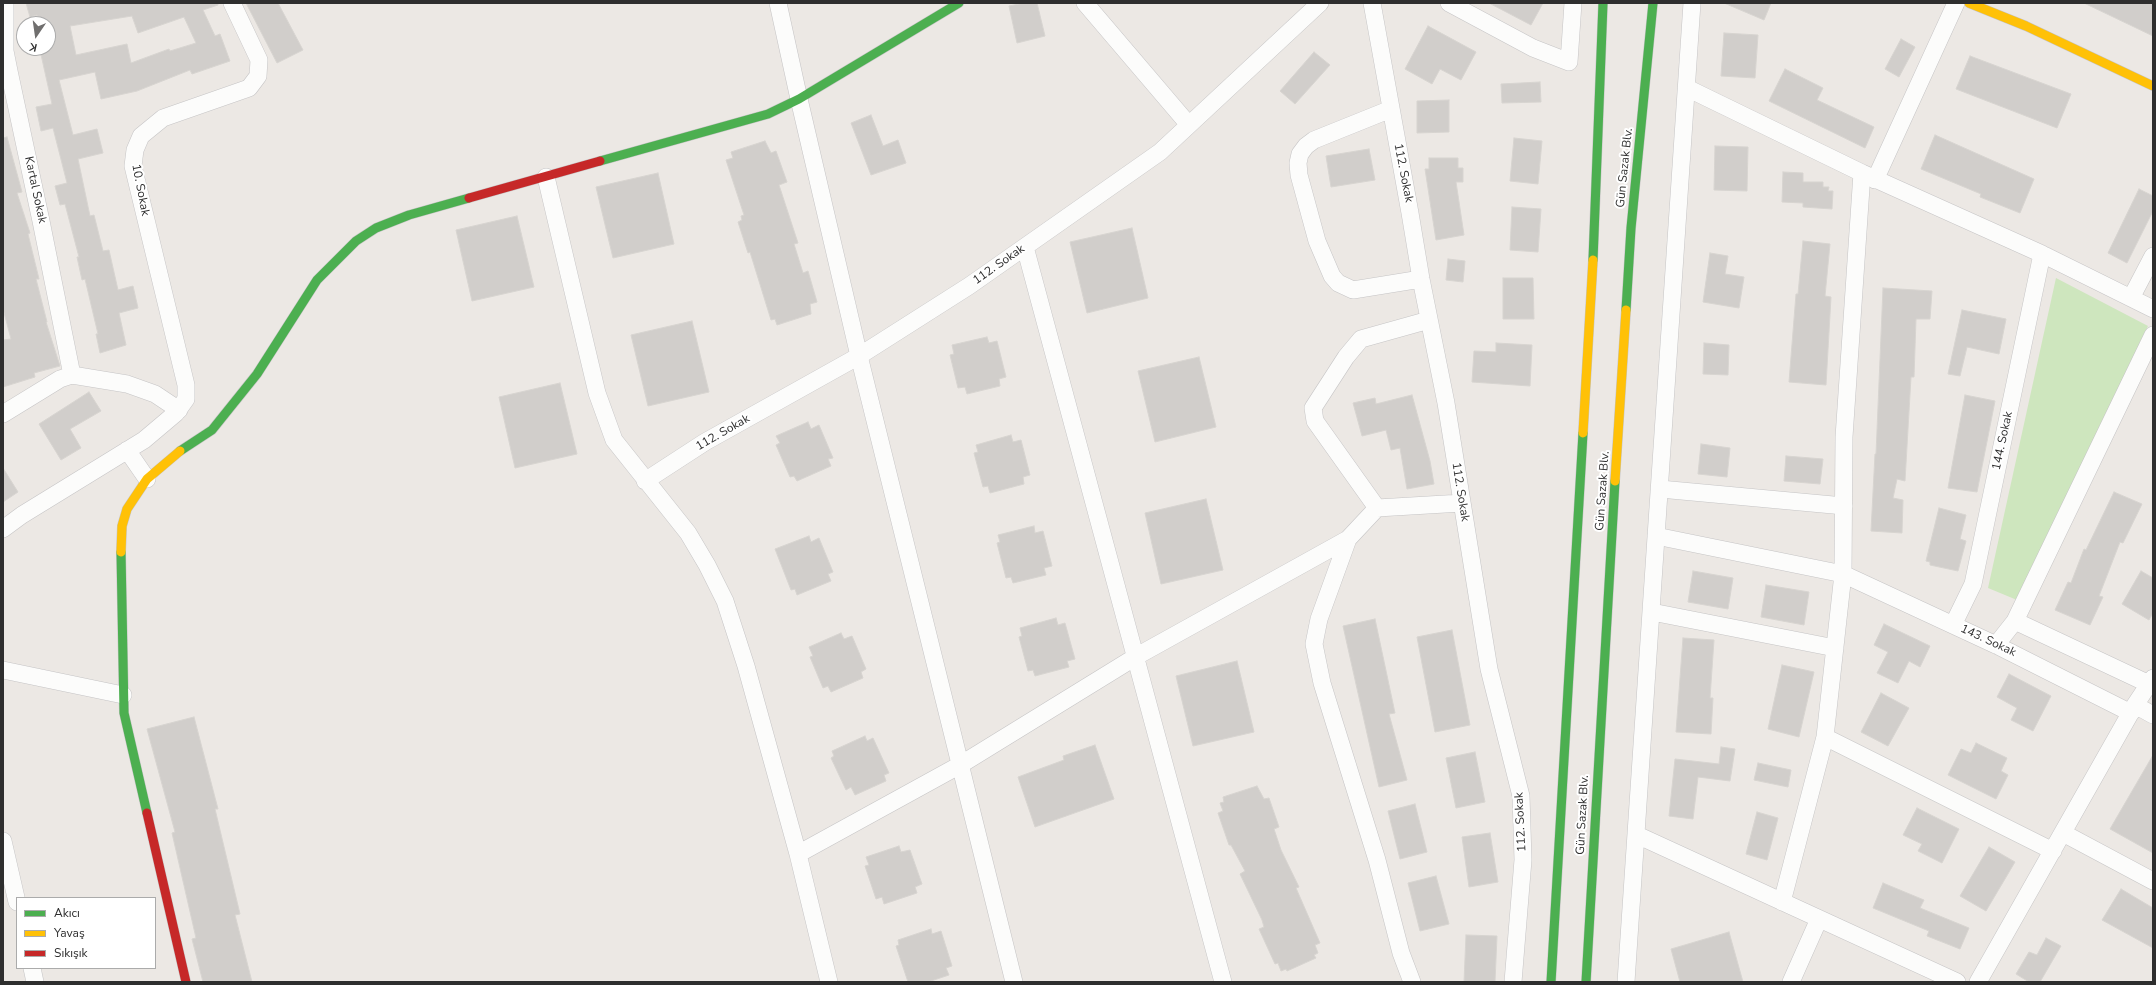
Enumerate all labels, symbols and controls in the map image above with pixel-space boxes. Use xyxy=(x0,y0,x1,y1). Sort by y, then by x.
north arrow xyxy=(16,16,56,56)
text: K xyxy=(28,39,39,55)
street label: Gün Sazak Blv. xyxy=(1614,128,1636,208)
street label: 112. Sokak xyxy=(1390,142,1416,204)
street label: Kartal Sokak xyxy=(21,155,49,225)
street label: 10. Sokak xyxy=(128,163,152,217)
street label: 112. Sokak xyxy=(970,242,1028,288)
street label: 144. Sokak xyxy=(1990,410,2016,472)
street label: 112. Sokak xyxy=(694,412,752,454)
street label: Gün Sazak Blv. xyxy=(1593,451,1613,531)
street label: 112. Sokak xyxy=(1448,461,1472,523)
street label: 143. Sokak xyxy=(1958,622,2018,660)
street label: Gün Sazak Blv. xyxy=(1574,775,1592,855)
street label: 112. Sokak xyxy=(1512,792,1530,852)
legend xyxy=(16,897,156,969)
text: Akıcı xyxy=(54,905,80,921)
text: Yavaş xyxy=(54,925,85,941)
text: Sıkışık xyxy=(54,945,88,961)

